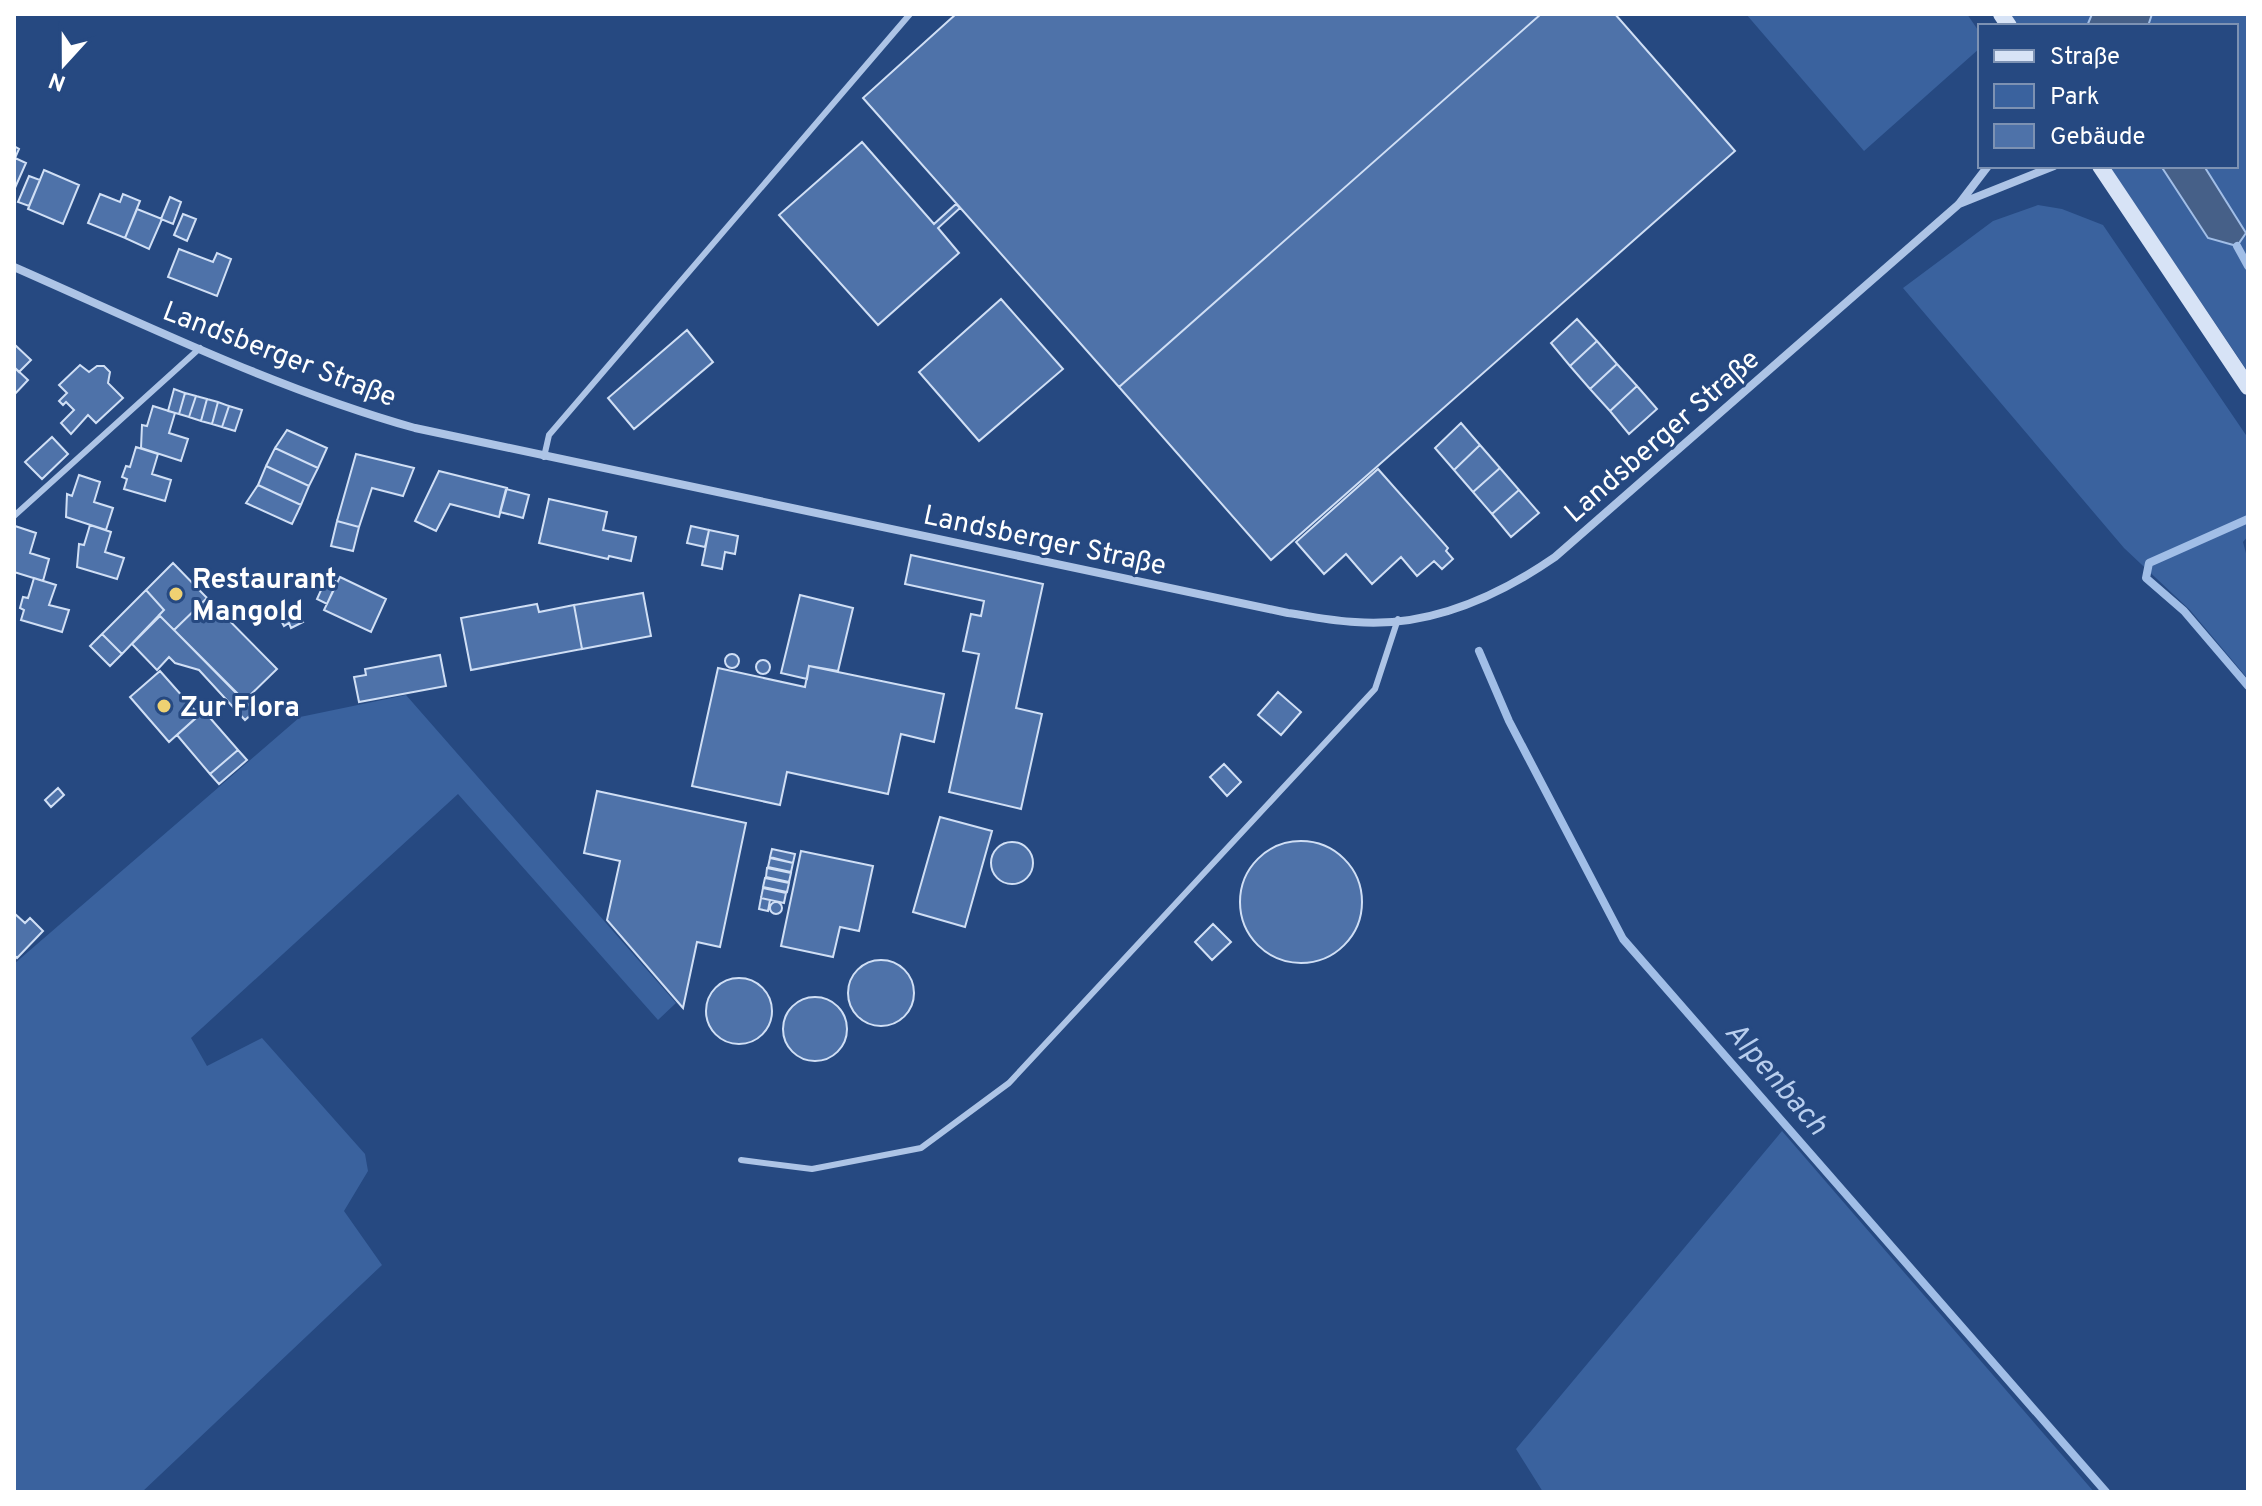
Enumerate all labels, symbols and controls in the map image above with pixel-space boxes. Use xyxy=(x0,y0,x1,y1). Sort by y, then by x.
north arrow xyxy=(24,24,104,104)
legend xyxy=(1978,24,2238,168)
text: Straße xyxy=(2050,43,2120,73)
text: N xyxy=(46,65,70,96)
text: Park xyxy=(2050,83,2100,113)
text: Gebäude xyxy=(2050,123,2145,153)
street label: Landsberger Straße xyxy=(157,295,401,417)
street label: Landsberger Straße xyxy=(1558,342,1768,532)
street label: Landsberger Straße xyxy=(920,499,1169,585)
place label: Restaurant Mangold xyxy=(192,563,336,631)
marker: Restaurant Mangold xyxy=(167,585,185,603)
place label: Zur Flora xyxy=(180,691,300,727)
marker: Zur Flora xyxy=(155,697,173,715)
water label: Alpenbach xyxy=(1716,1015,1834,1144)

